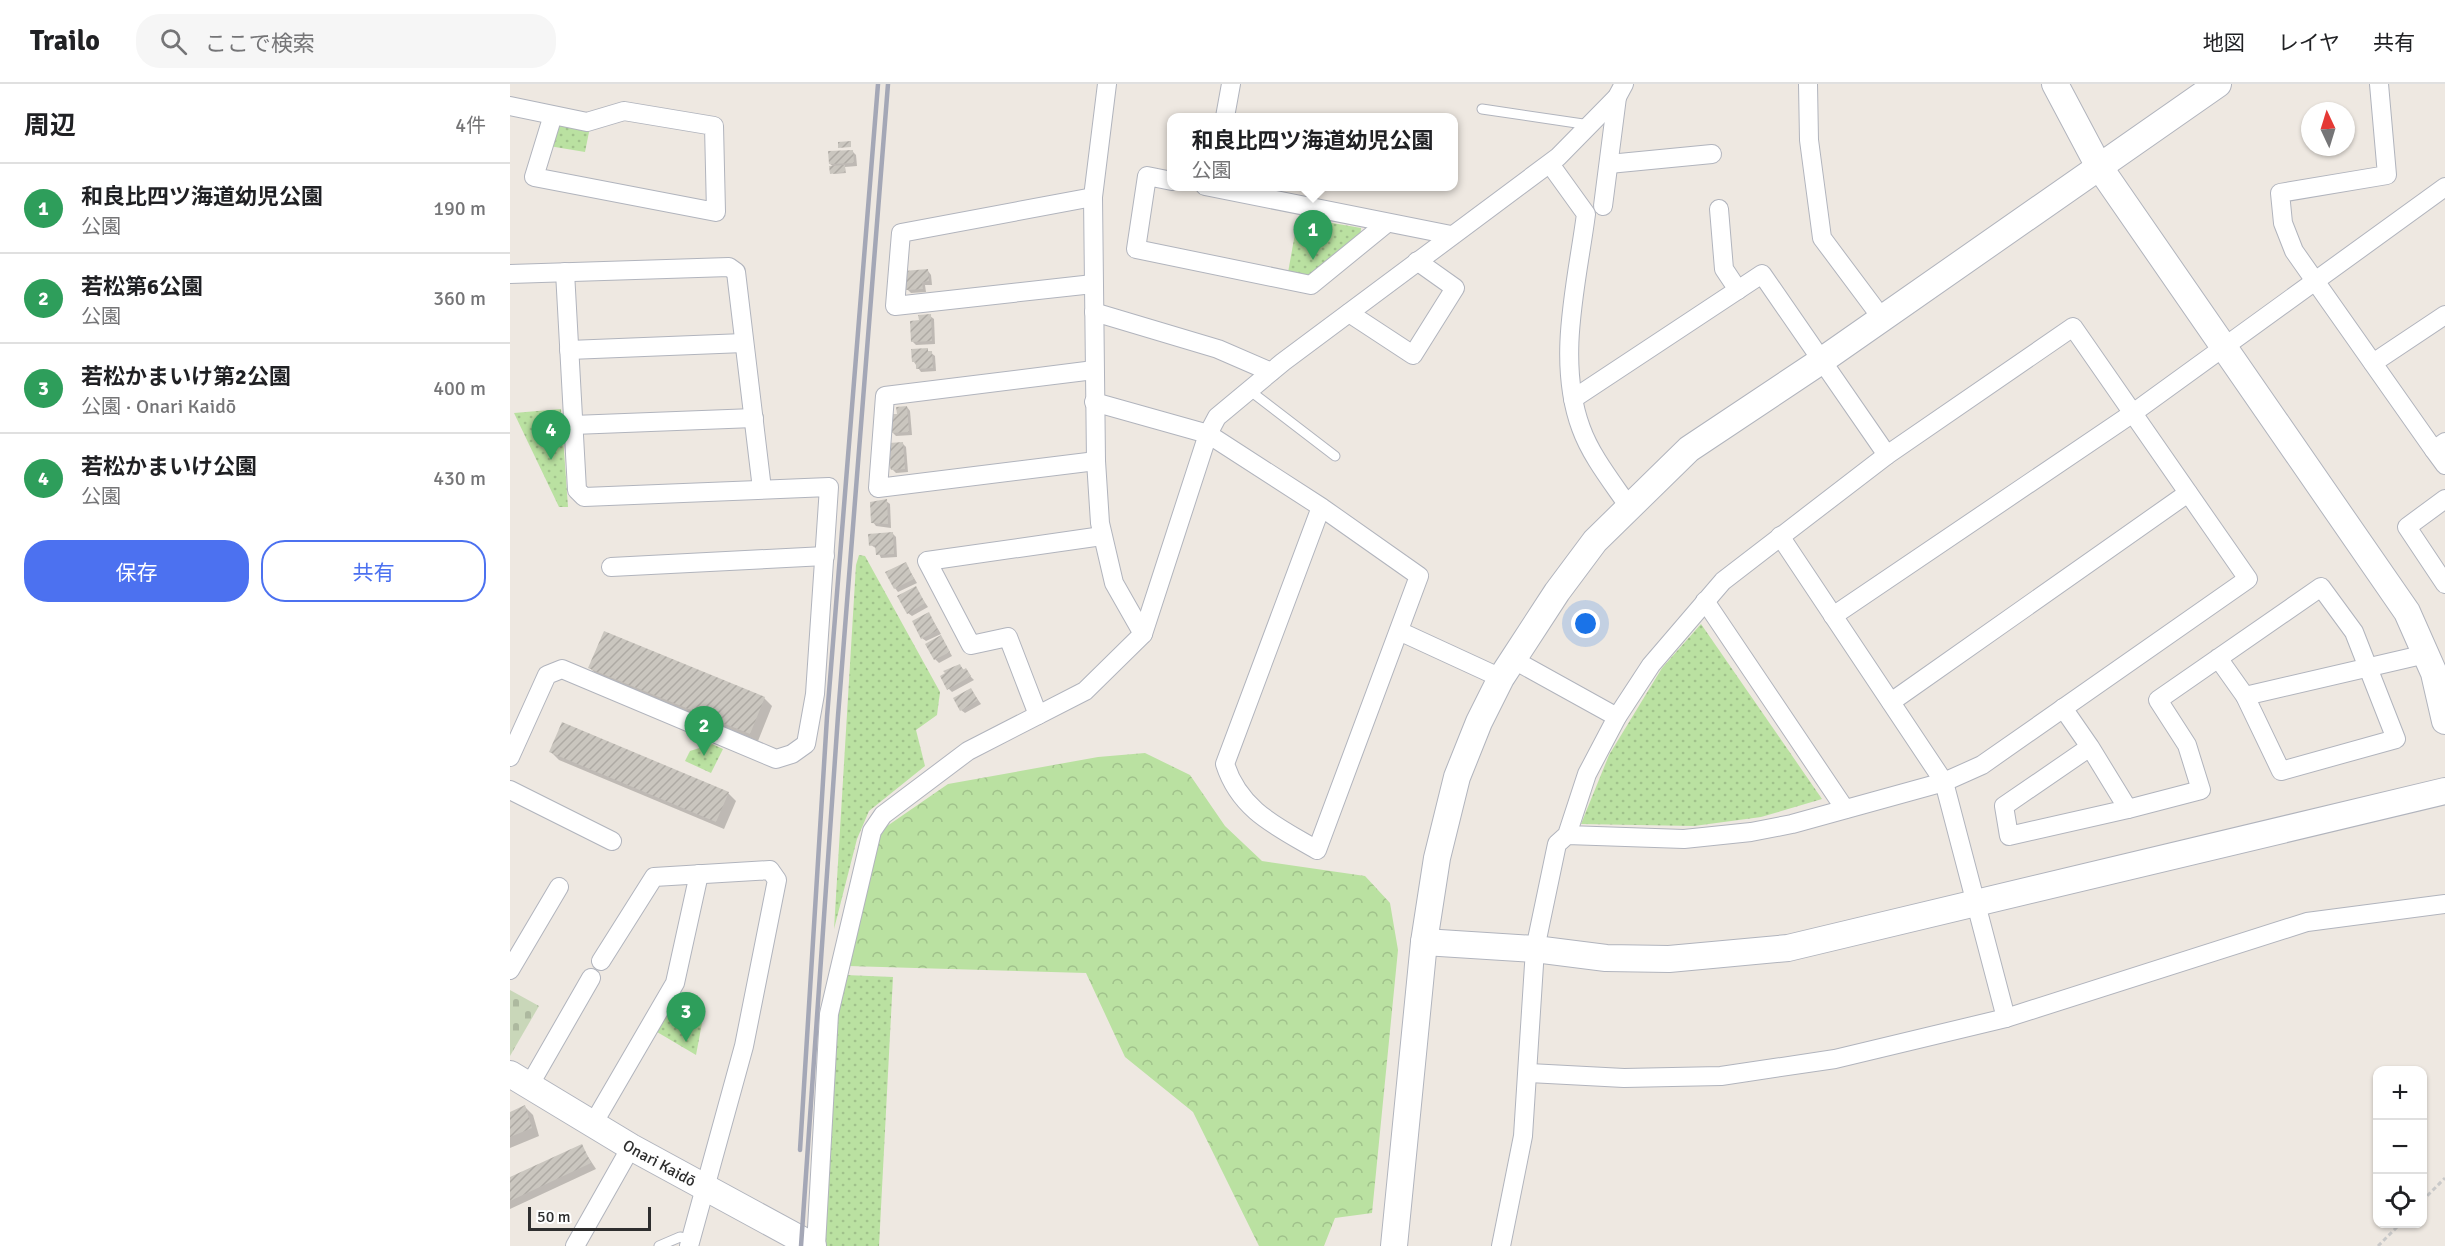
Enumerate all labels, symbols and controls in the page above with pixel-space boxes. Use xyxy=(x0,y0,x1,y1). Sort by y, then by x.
search box xyxy=(136,14,556,68)
text: Trailo xyxy=(30,24,100,58)
icon: search xyxy=(157,25,190,58)
text: ここで検索 xyxy=(205,30,315,57)
text: 地図 xyxy=(2203,30,2245,56)
text: レイヤ xyxy=(2278,30,2340,56)
text: 共有 xyxy=(2373,30,2415,56)
north arrow xyxy=(2301,102,2355,156)
text: 周辺 xyxy=(24,110,76,142)
text: 4件 xyxy=(455,113,486,138)
popup xyxy=(1167,113,1458,191)
text: 和良比四ツ海道幼児公園 xyxy=(1191,127,1434,154)
text: 公園 xyxy=(1191,158,1231,183)
text: 和良比四ツ海道幼児公園 xyxy=(81,183,323,210)
text: 1 xyxy=(38,196,49,221)
text: 190 m xyxy=(433,196,486,221)
pin: 1 xyxy=(1294,210,1332,260)
text: 公園 xyxy=(81,214,121,239)
text: 若松第6公園 xyxy=(81,273,203,300)
text: 2 xyxy=(38,286,49,311)
text: 360 m xyxy=(433,286,486,311)
text: 公園 xyxy=(81,304,121,329)
text: 若松かまいけ第2公園 xyxy=(81,363,291,390)
text: 3 xyxy=(38,376,49,401)
text: 400 m xyxy=(433,376,486,401)
text: 公園 · Onari Kaidō xyxy=(81,394,236,419)
pin: 4 xyxy=(532,410,570,460)
text: 若松かまいけ公園 xyxy=(81,453,257,480)
text: 4 xyxy=(38,466,49,491)
text: 430 m xyxy=(433,466,486,491)
text: 公園 xyxy=(81,484,121,509)
button: 保存 xyxy=(24,540,249,602)
button: 共有 xyxy=(261,540,486,602)
your location xyxy=(1571,609,1600,638)
pin: 2 xyxy=(684,706,724,756)
pin: 3 xyxy=(666,992,705,1042)
map controls xyxy=(2373,1066,2427,1228)
button: + xyxy=(2373,1066,2427,1120)
button: − xyxy=(2373,1120,2427,1174)
street label: Onari Kaidō xyxy=(619,1135,699,1191)
button: locate xyxy=(2373,1174,2427,1228)
scale bar xyxy=(528,1204,651,1232)
text: 50 m xyxy=(537,1207,571,1227)

